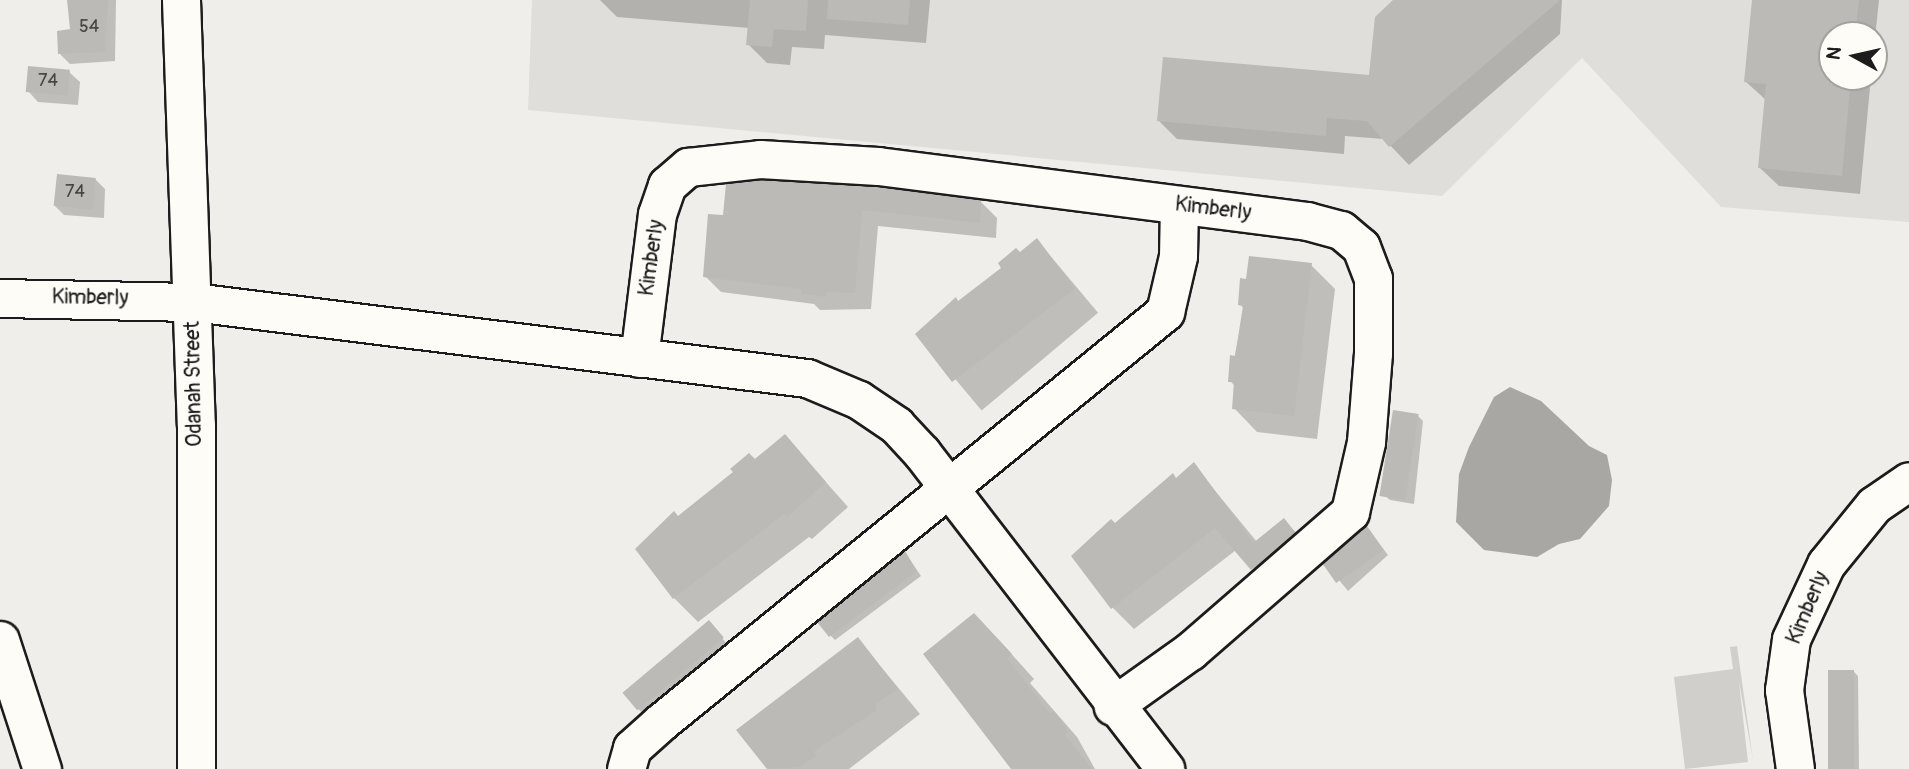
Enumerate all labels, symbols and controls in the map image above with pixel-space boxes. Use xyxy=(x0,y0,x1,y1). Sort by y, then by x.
house number: 54 xyxy=(79,16,99,38)
north arrow xyxy=(1818,21,1888,91)
text: N xyxy=(1821,45,1847,61)
house number: 74 xyxy=(38,70,58,92)
house number: 74 xyxy=(65,181,85,203)
street label: Kimberly xyxy=(1173,192,1253,226)
street label: Kimberly xyxy=(634,218,670,298)
street label: Kimberly xyxy=(51,285,129,311)
street label: Odanah Street xyxy=(180,321,208,447)
street label: Kimberly xyxy=(1781,568,1835,648)

